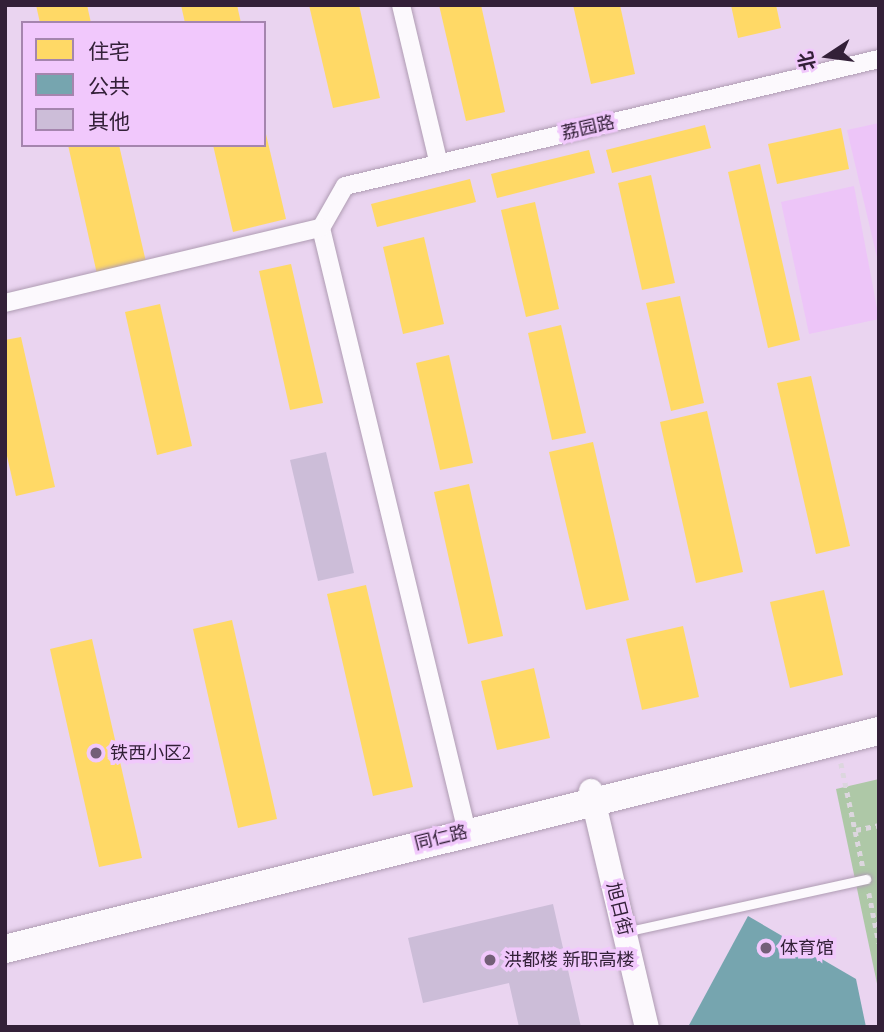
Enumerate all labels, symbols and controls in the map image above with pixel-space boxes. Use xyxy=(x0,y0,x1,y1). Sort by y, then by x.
legend xyxy=(21,21,266,147)
north arrow xyxy=(793,21,863,91)
text: 住宅 xyxy=(88,40,130,64)
text: 北 xyxy=(795,49,819,72)
text: 公共 xyxy=(88,75,130,99)
text: 其他 xyxy=(88,110,130,134)
street label: 荔园路 xyxy=(559,111,617,145)
place label: 铁西小区2 xyxy=(110,742,191,764)
marker: 铁西小区2 xyxy=(88,745,104,761)
street label: 同仁路 xyxy=(412,821,470,855)
street label: 旭日街 xyxy=(602,880,636,938)
place label: 体育馆 xyxy=(780,937,834,959)
marker: 体育馆 xyxy=(758,940,774,956)
place label: 洪都楼 新职高楼 xyxy=(504,949,634,971)
marker: 洪都楼 新职高楼 xyxy=(482,952,498,968)

